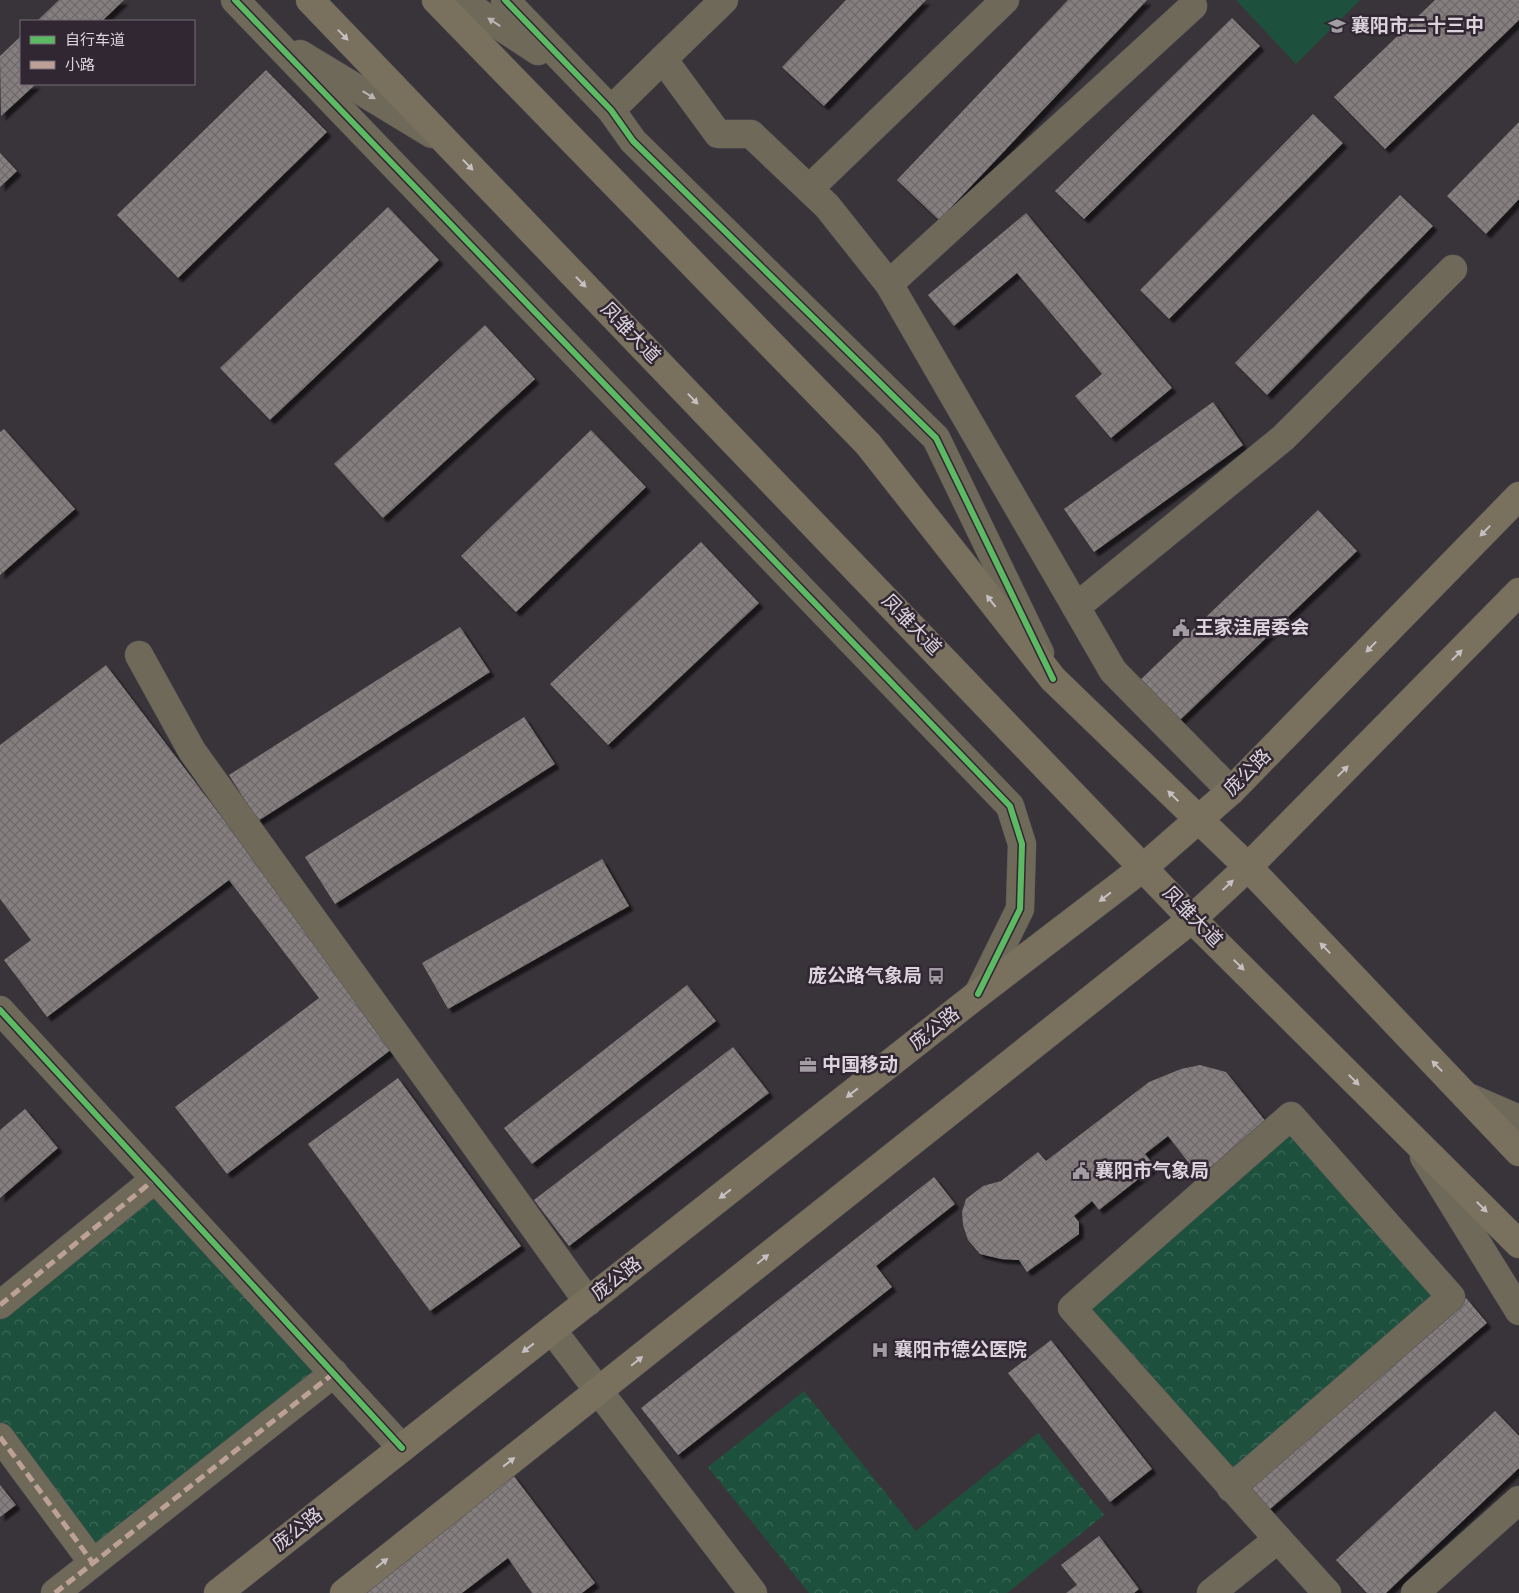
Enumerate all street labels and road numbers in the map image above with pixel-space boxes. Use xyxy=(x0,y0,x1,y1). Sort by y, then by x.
street label: 凤雏大道 xyxy=(593,296,667,370)
street label: 凤雏大道 xyxy=(874,588,948,662)
street label: 庞公路 xyxy=(1218,743,1278,803)
street label: 凤雏大道 xyxy=(1155,880,1229,954)
street label: 庞公路 xyxy=(904,1000,966,1058)
street label: 庞公路 xyxy=(586,1250,648,1308)
street label: 庞公路 xyxy=(267,1501,329,1559)

